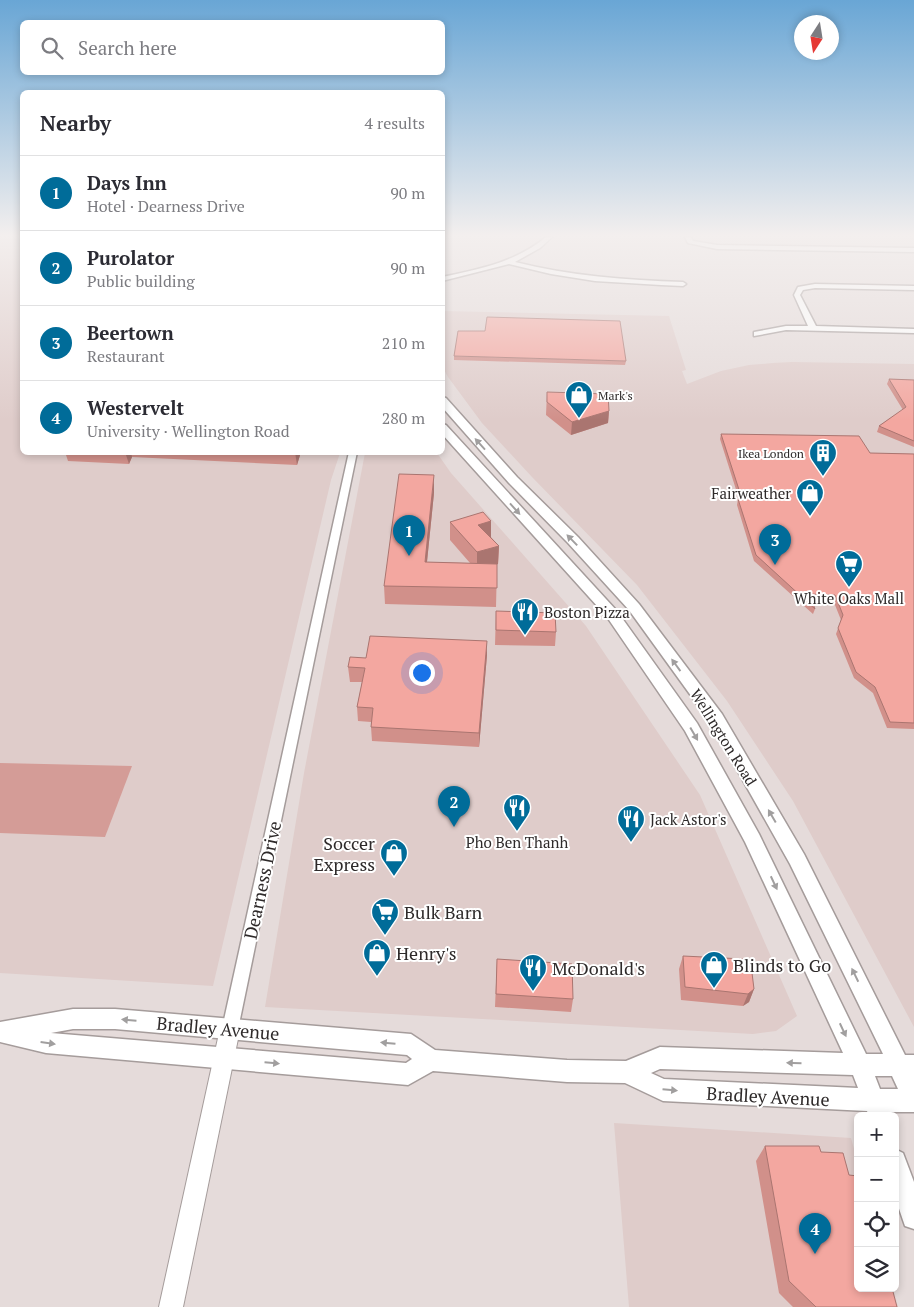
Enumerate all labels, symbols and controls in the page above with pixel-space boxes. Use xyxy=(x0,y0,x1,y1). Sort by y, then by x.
north arrow xyxy=(794,15,839,60)
search box xyxy=(20,20,445,75)
icon: search xyxy=(38,34,66,62)
text: Search here xyxy=(78,35,177,60)
text: Nearby xyxy=(40,109,111,137)
text: 4 results xyxy=(365,112,425,134)
text: Days Inn xyxy=(87,170,167,195)
text: 1 xyxy=(51,182,61,204)
text: 90 m xyxy=(390,182,425,204)
text: Hotel · Dearness Drive xyxy=(87,195,245,217)
text: Purolator xyxy=(87,245,174,270)
text: 2 xyxy=(51,257,61,279)
text: 90 m xyxy=(390,257,425,279)
text: Public building xyxy=(87,270,195,292)
text: Beertown xyxy=(87,320,174,345)
text: 3 xyxy=(51,332,61,354)
text: 210 m xyxy=(382,332,425,354)
text: Restaurant xyxy=(87,345,165,367)
shop icon: Mark's xyxy=(564,380,594,419)
place label: Mark's xyxy=(598,388,633,403)
text: Westervelt xyxy=(87,395,184,420)
text: 4 xyxy=(51,407,61,429)
text: 280 m xyxy=(382,407,425,429)
text: University · Wellington Road xyxy=(87,420,290,442)
one-way arrow xyxy=(474,438,486,450)
building icon: Ikea London xyxy=(808,438,838,477)
place label: Ikea London xyxy=(738,446,804,461)
shop icon: Fairweather xyxy=(795,478,825,517)
place label: Fairweather xyxy=(711,483,791,503)
one-way arrow xyxy=(509,503,521,515)
pin: 1 xyxy=(393,515,425,556)
pin: 3 xyxy=(759,524,791,565)
one-way arrow xyxy=(567,534,579,546)
supermarket icon: White Oaks Mall xyxy=(834,549,864,588)
place label: White Oaks Mall xyxy=(794,588,904,608)
restaurant icon: Boston Pizza xyxy=(510,597,540,636)
place label: Boston Pizza xyxy=(544,602,630,622)
one-way arrow xyxy=(671,658,681,671)
your location xyxy=(409,660,435,686)
street label: Wellington Road xyxy=(686,685,762,789)
one-way arrow xyxy=(690,727,699,740)
pin: 2 xyxy=(438,786,470,827)
restaurant icon: Pho Ben Thanh xyxy=(502,793,532,832)
restaurant icon: Jack Astor's xyxy=(616,804,646,843)
place label: Jack Astor's xyxy=(650,809,727,829)
one-way arrow xyxy=(768,810,777,823)
street label: Dearness Drive xyxy=(238,819,286,941)
place label: Soccer Express xyxy=(313,831,375,876)
place label: Pho Ben Thanh xyxy=(466,832,568,852)
shop icon: Soccer Express xyxy=(379,838,409,877)
one-way arrow xyxy=(770,876,778,890)
supermarket icon: Bulk Barn xyxy=(370,897,400,936)
place label: Bulk Barn xyxy=(404,900,483,924)
shop icon: Henry's xyxy=(362,938,392,977)
place label: Henry's xyxy=(396,941,456,965)
shop icon: Blinds to Go xyxy=(699,950,729,989)
restaurant icon: McDonald's xyxy=(518,953,548,992)
place label: Blinds to Go xyxy=(733,953,831,977)
place label: McDonald's xyxy=(552,956,645,980)
one-way arrow xyxy=(850,968,858,982)
street label: Bradley Avenue xyxy=(156,1011,280,1045)
one-way arrow xyxy=(121,1016,137,1024)
one-way arrow xyxy=(839,1023,847,1037)
one-way arrow xyxy=(40,1039,56,1047)
one-way arrow xyxy=(379,1039,395,1047)
one-way arrow xyxy=(265,1059,281,1067)
one-way arrow xyxy=(785,1059,801,1067)
street label: Bradley Avenue xyxy=(706,1081,830,1111)
one-way arrow xyxy=(663,1087,679,1095)
map controls xyxy=(854,1112,899,1292)
button: + xyxy=(854,1112,899,1157)
button: − xyxy=(854,1157,899,1202)
button: locate xyxy=(854,1202,899,1247)
pin: 4 xyxy=(799,1213,831,1254)
button: layers xyxy=(854,1247,899,1292)

